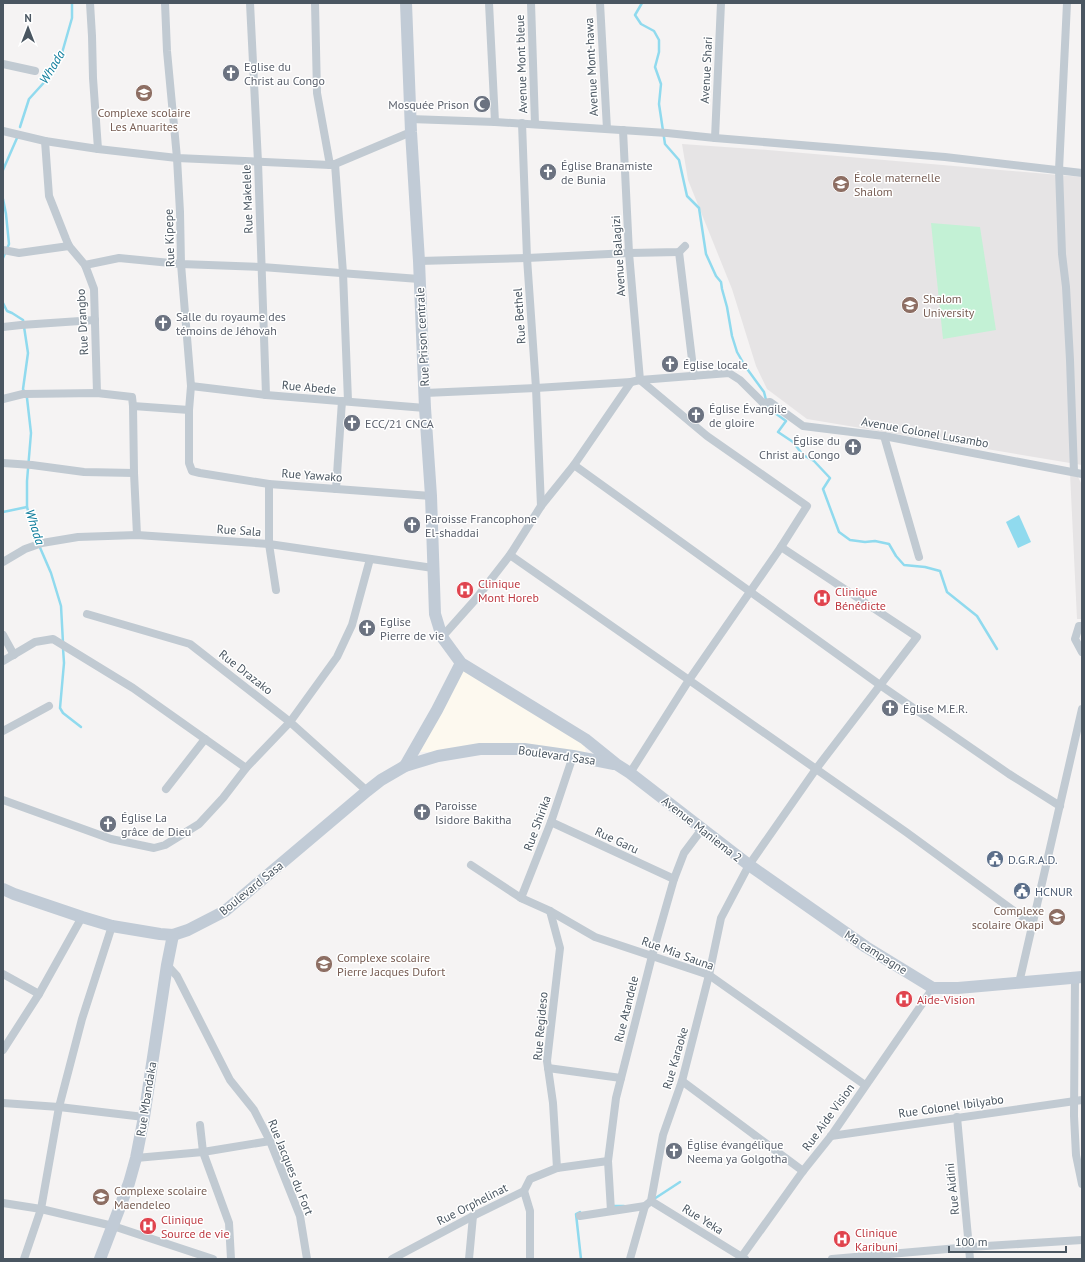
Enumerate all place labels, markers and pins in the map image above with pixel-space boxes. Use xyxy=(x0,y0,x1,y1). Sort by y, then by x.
place label: Eglise du Christ au Congo xyxy=(244,59,325,88)
church icon: Eglise du Christ au Congo xyxy=(221,63,241,83)
school or university icon: Complexe scolaire Les Anuarites xyxy=(134,83,154,103)
mosque icon: Mosquée Prison xyxy=(472,94,492,114)
place label: Mosquée Prison xyxy=(388,97,469,112)
place label: Complexe scolaire Les Anuarites xyxy=(97,105,191,134)
place label: Église Branamiste de Bunia xyxy=(561,158,653,187)
church icon: Église Branamiste de Bunia xyxy=(538,162,558,182)
place label: École maternelle Shalom xyxy=(854,170,940,199)
school or university icon: École maternelle Shalom xyxy=(831,174,851,194)
place label: Shalom University xyxy=(923,291,975,320)
school or university icon: Shalom University xyxy=(900,295,920,315)
place label: Salle du royaume des témoins de Jéhovah xyxy=(176,309,286,338)
church icon: Salle du royaume des témoins de Jéhovah xyxy=(153,313,173,333)
church icon: Église locale xyxy=(660,354,680,374)
place label: Église locale xyxy=(683,357,748,372)
place label: Église Évangile de gloire xyxy=(709,401,787,430)
church icon: Église Évangile de gloire xyxy=(686,405,706,425)
church icon: ECC/21 CNCA xyxy=(342,413,362,433)
place label: ECC/21 CNCA xyxy=(365,416,434,431)
place label: Église du Christ au Congo xyxy=(759,433,840,462)
church icon: Église du Christ au Congo xyxy=(843,437,863,457)
place label: Paroisse Francophone El-shaddai xyxy=(425,511,537,540)
church icon: Paroisse Francophone El-shaddai xyxy=(402,515,422,535)
place label: Clinique Mont Horeb xyxy=(478,576,539,605)
hospital icon: Clinique Mont Horeb xyxy=(455,580,475,600)
place label: Clinique Bénédicte xyxy=(835,584,886,613)
hospital icon: Clinique Bénédicte xyxy=(812,588,832,608)
place label: Eglise Pierre de vie xyxy=(380,614,444,643)
church icon: Eglise Pierre de vie xyxy=(357,618,377,638)
church icon: Église M.E.R. xyxy=(880,698,900,718)
place label: Église M.E.R. xyxy=(903,701,968,716)
place label: Paroisse Isidore Bakitha xyxy=(435,798,512,827)
church icon: Paroisse Isidore Bakitha xyxy=(412,802,432,822)
place label: Église La grâce de Dieu xyxy=(121,810,191,839)
church icon: Église La grâce de Dieu xyxy=(98,814,118,834)
public building icon: D.G.R.A.D. xyxy=(985,849,1005,869)
place label: D.G.R.A.D. xyxy=(1008,852,1058,867)
public building icon: HCNUR xyxy=(1012,881,1032,901)
place label: HCNUR xyxy=(1035,884,1073,899)
place label: Complexe scolaire Okapi xyxy=(972,903,1044,932)
school or university icon: Complexe scolaire Okapi xyxy=(1047,907,1067,927)
place label: Complexe scolaire Pierre Jacques Dufort xyxy=(337,950,445,979)
school or university icon: Complexe scolaire Pierre Jacques Dufort xyxy=(314,954,334,974)
hospital icon: Aide-Vision xyxy=(894,989,914,1009)
place label: Aide-Vision xyxy=(917,992,975,1007)
place label: Église évangélique Neema ya Golgotha xyxy=(687,1137,787,1166)
church icon: Église évangélique Neema ya Golgotha xyxy=(664,1141,684,1161)
place label: Complexe scolaire Maendeleo xyxy=(114,1183,207,1212)
school or university icon: Complexe scolaire Maendeleo xyxy=(91,1187,111,1207)
place label: Clinique Source de vie xyxy=(161,1212,229,1241)
hospital icon: Clinique Source de vie xyxy=(138,1216,158,1236)
place label: Clinique Karibuni xyxy=(855,1225,898,1254)
hospital icon: Clinique Karibuni xyxy=(832,1229,852,1249)

